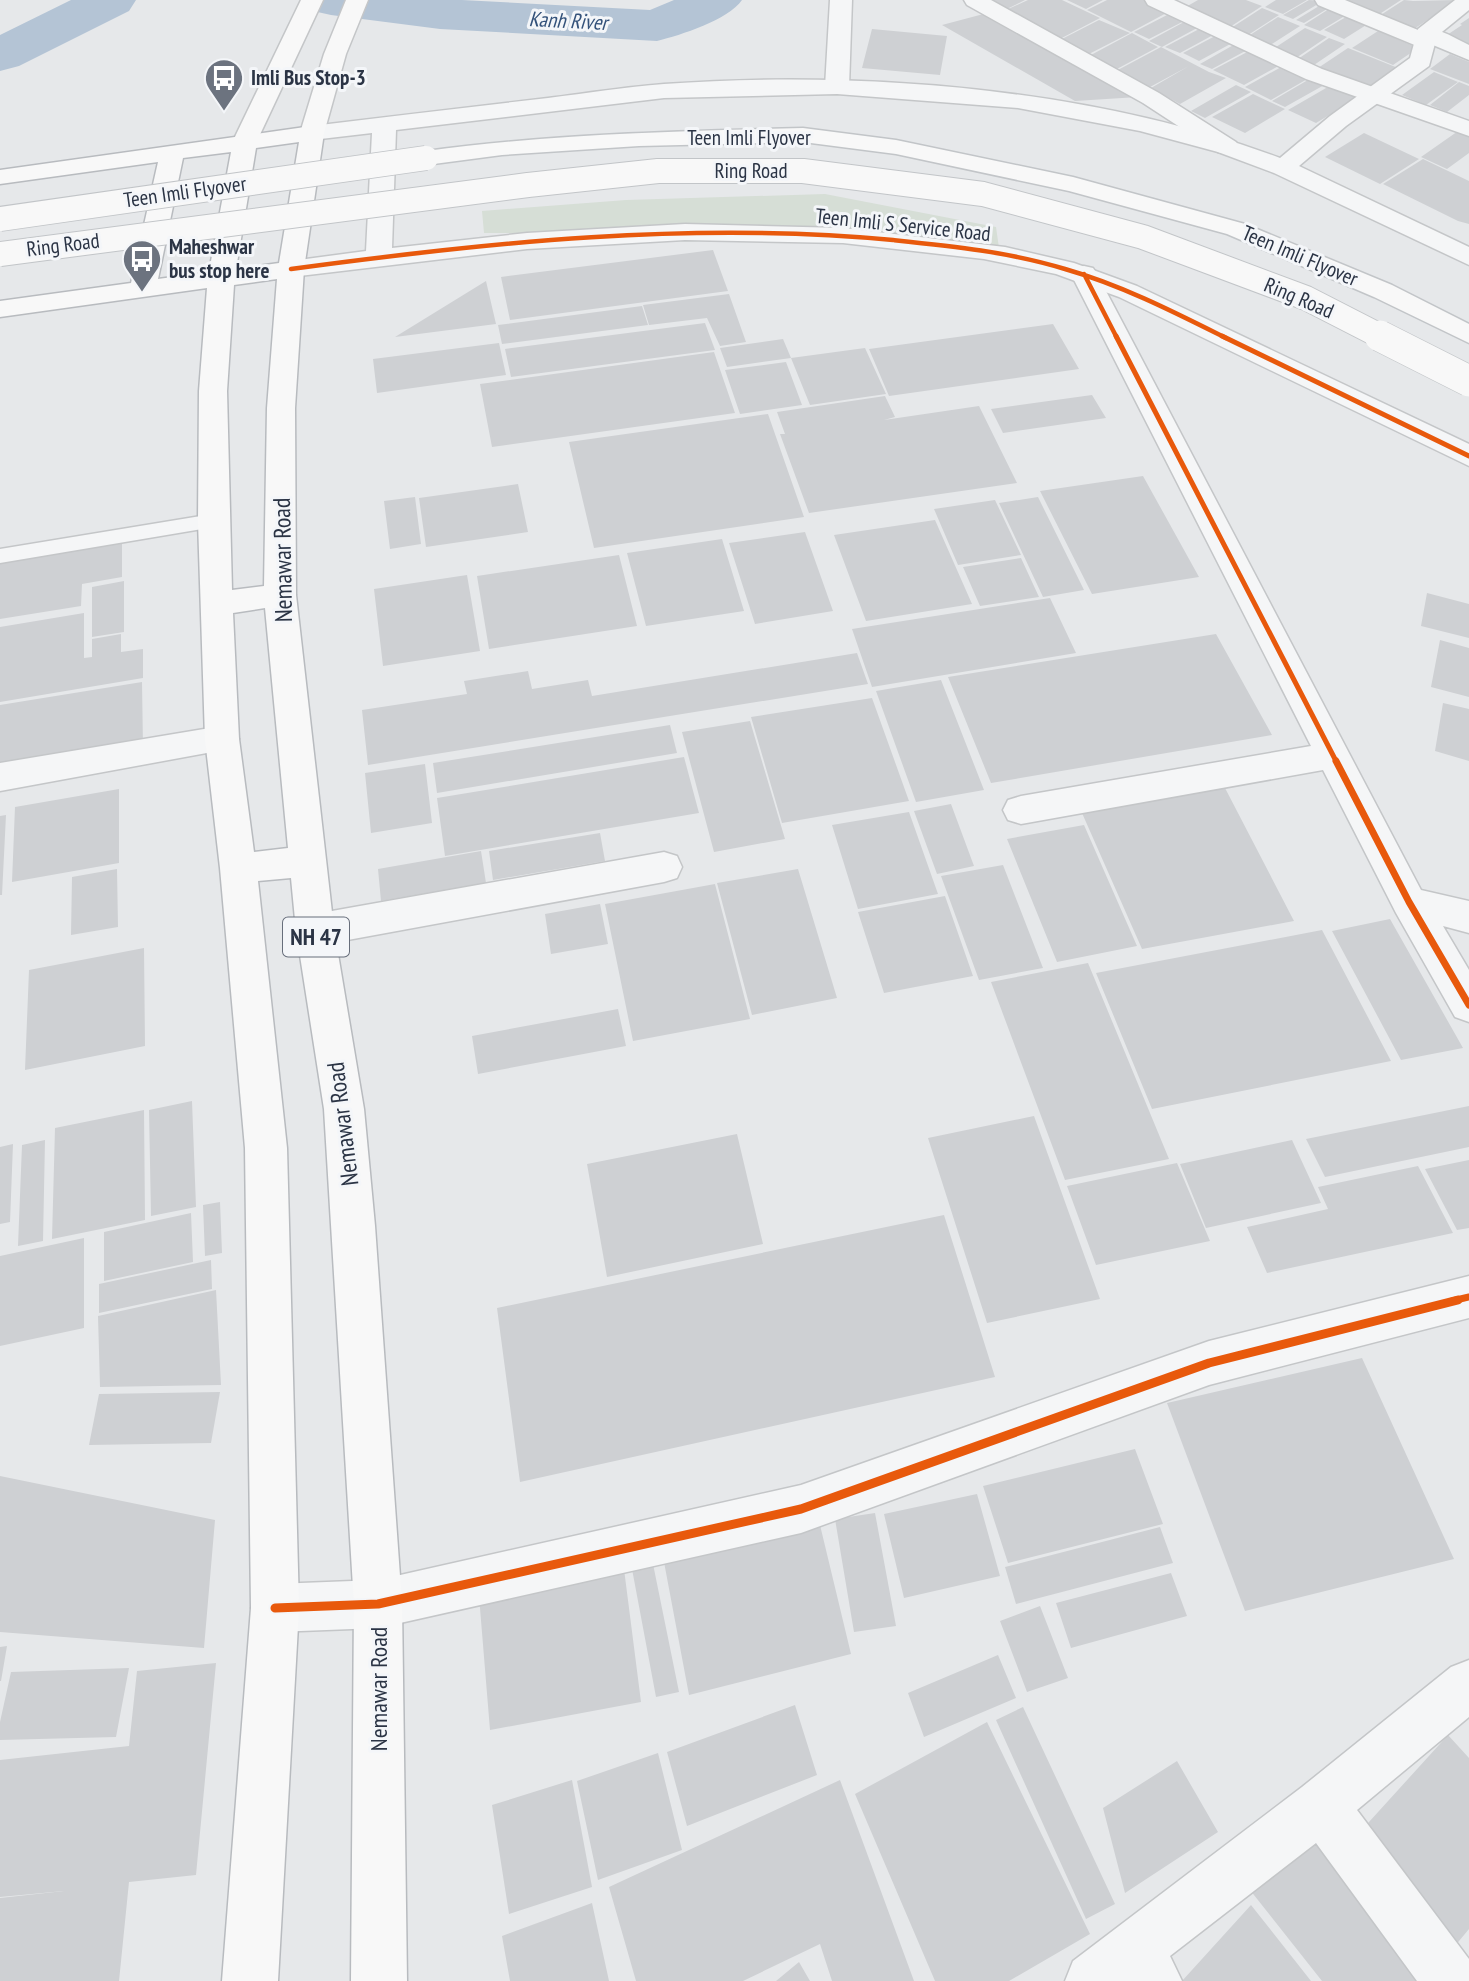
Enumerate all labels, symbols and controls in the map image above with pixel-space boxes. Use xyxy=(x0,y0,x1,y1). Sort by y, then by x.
water label: Kanh River xyxy=(528,5,611,36)
bus stop icon: Imli Bus Stop-3 xyxy=(203,57,245,112)
place label: Imli Bus Stop-3 xyxy=(251,64,366,91)
street label: Teen Imli Flyover xyxy=(687,124,811,151)
street label: Ring Road xyxy=(714,157,788,184)
street label: Teen Imli Flyover xyxy=(122,170,248,213)
street label: Teen Imli S Service Road xyxy=(814,202,992,247)
street label: Teen Imli Flyover xyxy=(1238,219,1363,292)
street label: Ring Road xyxy=(25,227,101,262)
place label: Maheshwar bus stop here xyxy=(169,233,269,284)
bus stop icon: Maheshwar bus stop here xyxy=(121,238,163,293)
street label: Ring Road xyxy=(1260,271,1338,324)
street label: Nemawar Road xyxy=(266,498,299,622)
road number: NH 47 xyxy=(283,918,349,956)
street label: Nemawar Road xyxy=(320,1060,365,1188)
street label: Nemawar Road xyxy=(363,1627,394,1751)

